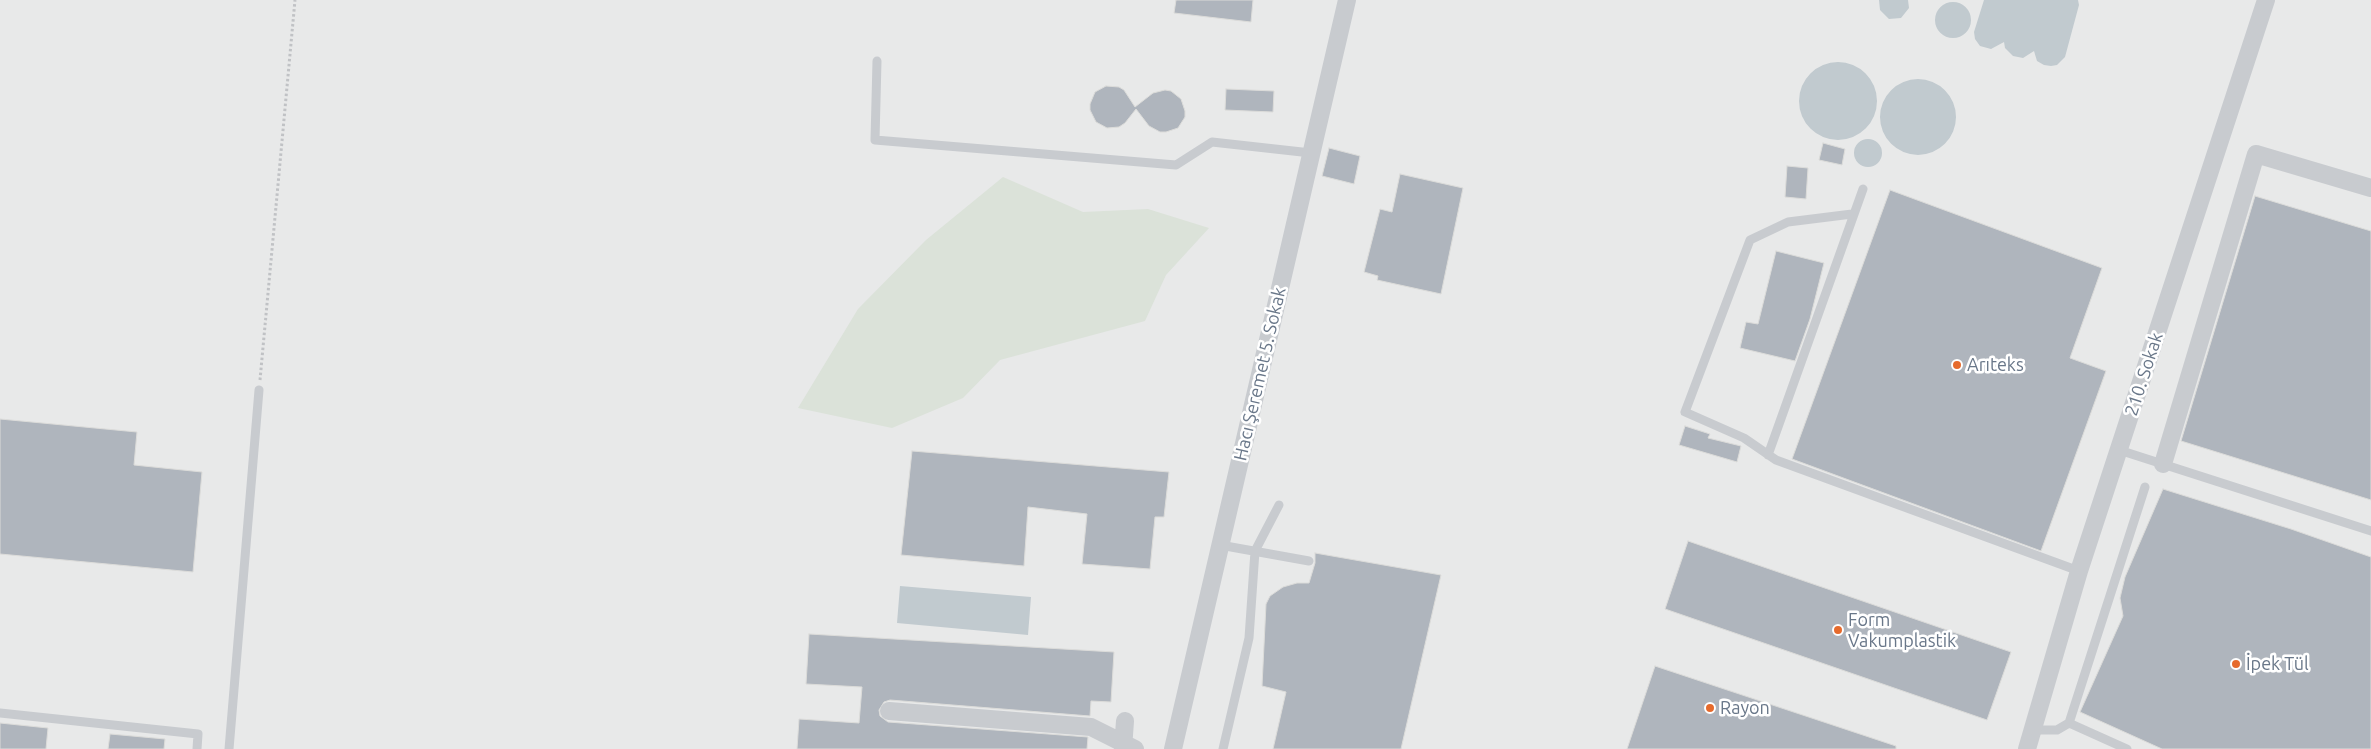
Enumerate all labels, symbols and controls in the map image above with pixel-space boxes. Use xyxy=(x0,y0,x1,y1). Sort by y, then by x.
street label: Hacı Şeremet 5. Sokak xyxy=(1230,285,1290,463)
street label: 210. Sokak xyxy=(2120,330,2168,418)
place label: Arıteks xyxy=(1967,354,2024,376)
marker: Arıteks xyxy=(1951,359,1963,371)
place label: Form Vakumplastik xyxy=(1848,609,1956,652)
marker: Form Vakumplastik xyxy=(1832,624,1844,636)
place label: İpek Tül xyxy=(2246,653,2309,675)
marker: İpek Tül xyxy=(2230,658,2242,670)
place label: Rayon xyxy=(1720,697,1770,719)
marker: Rayon xyxy=(1704,702,1716,714)

